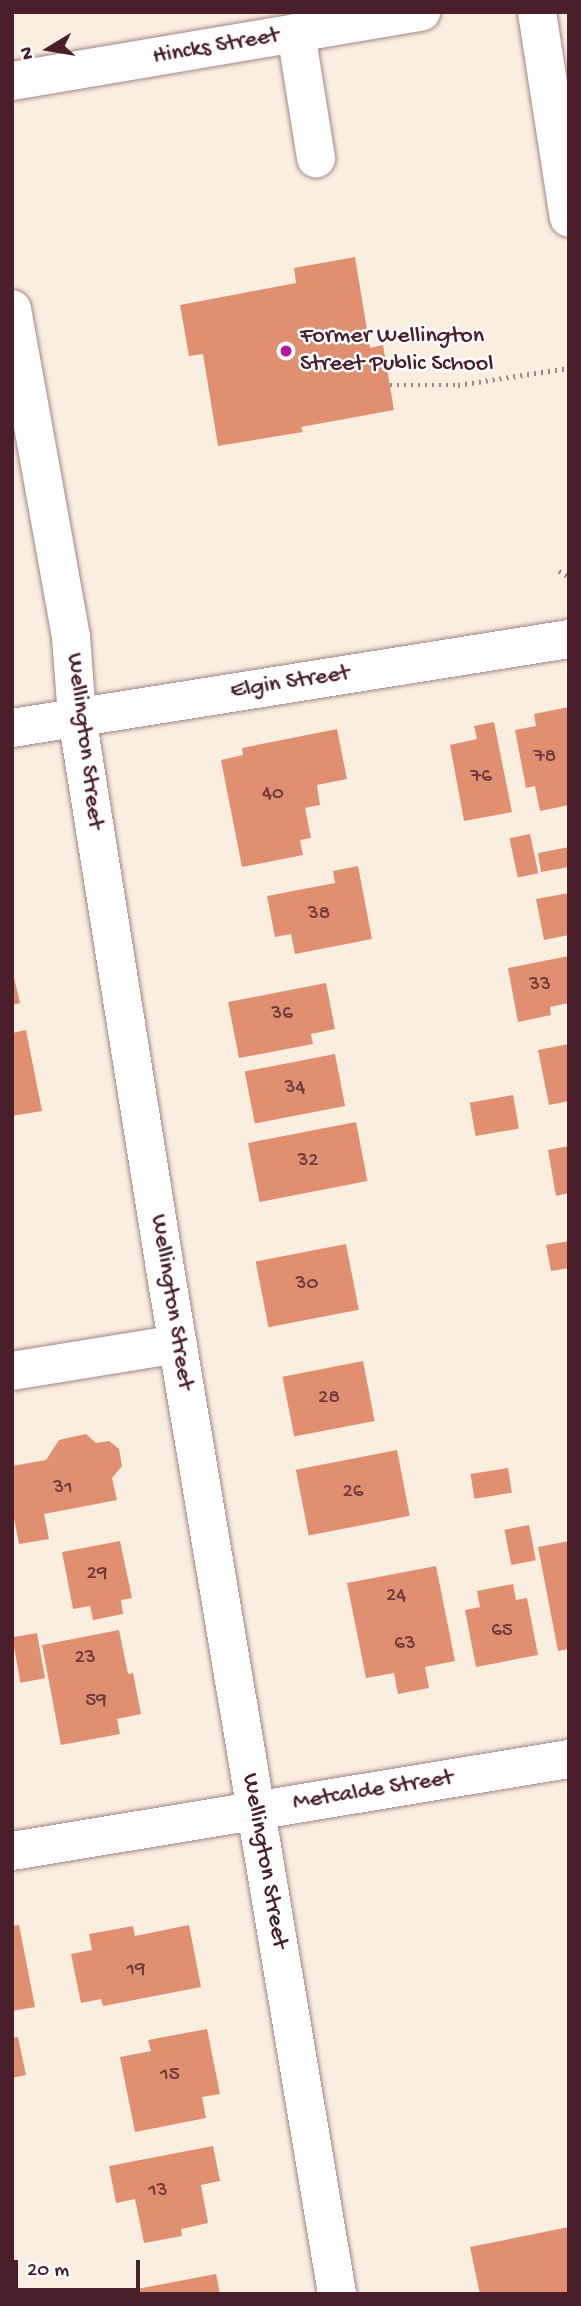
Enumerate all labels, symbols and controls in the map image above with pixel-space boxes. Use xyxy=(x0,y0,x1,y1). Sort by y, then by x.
north arrow xyxy=(14,14,84,84)
street label: Hincks Street xyxy=(151,22,281,72)
text: N xyxy=(15,45,40,61)
place label: Former Wellington Street Public School xyxy=(300,323,494,379)
marker: Former Wellington Street Public School xyxy=(278,343,294,359)
street label: Wellington Street xyxy=(59,651,109,831)
street label: Elgin Street xyxy=(228,659,352,707)
house number: 78 xyxy=(534,745,556,771)
house number: 76 xyxy=(470,765,492,791)
house number: 40 xyxy=(262,782,284,808)
house number: 38 xyxy=(308,902,330,928)
house number: 33 xyxy=(529,973,551,999)
house number: 36 xyxy=(271,1002,293,1028)
house number: 34 xyxy=(285,1076,305,1102)
house number: 32 xyxy=(297,1149,319,1175)
street label: Wellington Street xyxy=(143,1212,199,1392)
house number: 30 xyxy=(296,1272,318,1298)
house number: 28 xyxy=(318,1386,340,1412)
house number: 31 xyxy=(53,1476,73,1502)
house number: 26 xyxy=(343,1480,363,1506)
house number: 29 xyxy=(87,1562,107,1588)
house number: 24 xyxy=(386,1584,406,1610)
house number: 65 xyxy=(491,1619,513,1645)
house number: 63 xyxy=(394,1632,416,1658)
house number: 23 xyxy=(74,1646,96,1672)
house number: 59 xyxy=(85,1689,107,1715)
street label: Metcalde Street xyxy=(291,1764,455,1818)
street label: Wellington Street xyxy=(234,1771,294,1951)
house number: 19 xyxy=(126,1958,146,1984)
house number: 15 xyxy=(160,2063,180,2089)
house number: 13 xyxy=(148,2179,168,2205)
scale bar xyxy=(18,2246,144,2290)
text: 20 m xyxy=(27,2259,69,2284)

